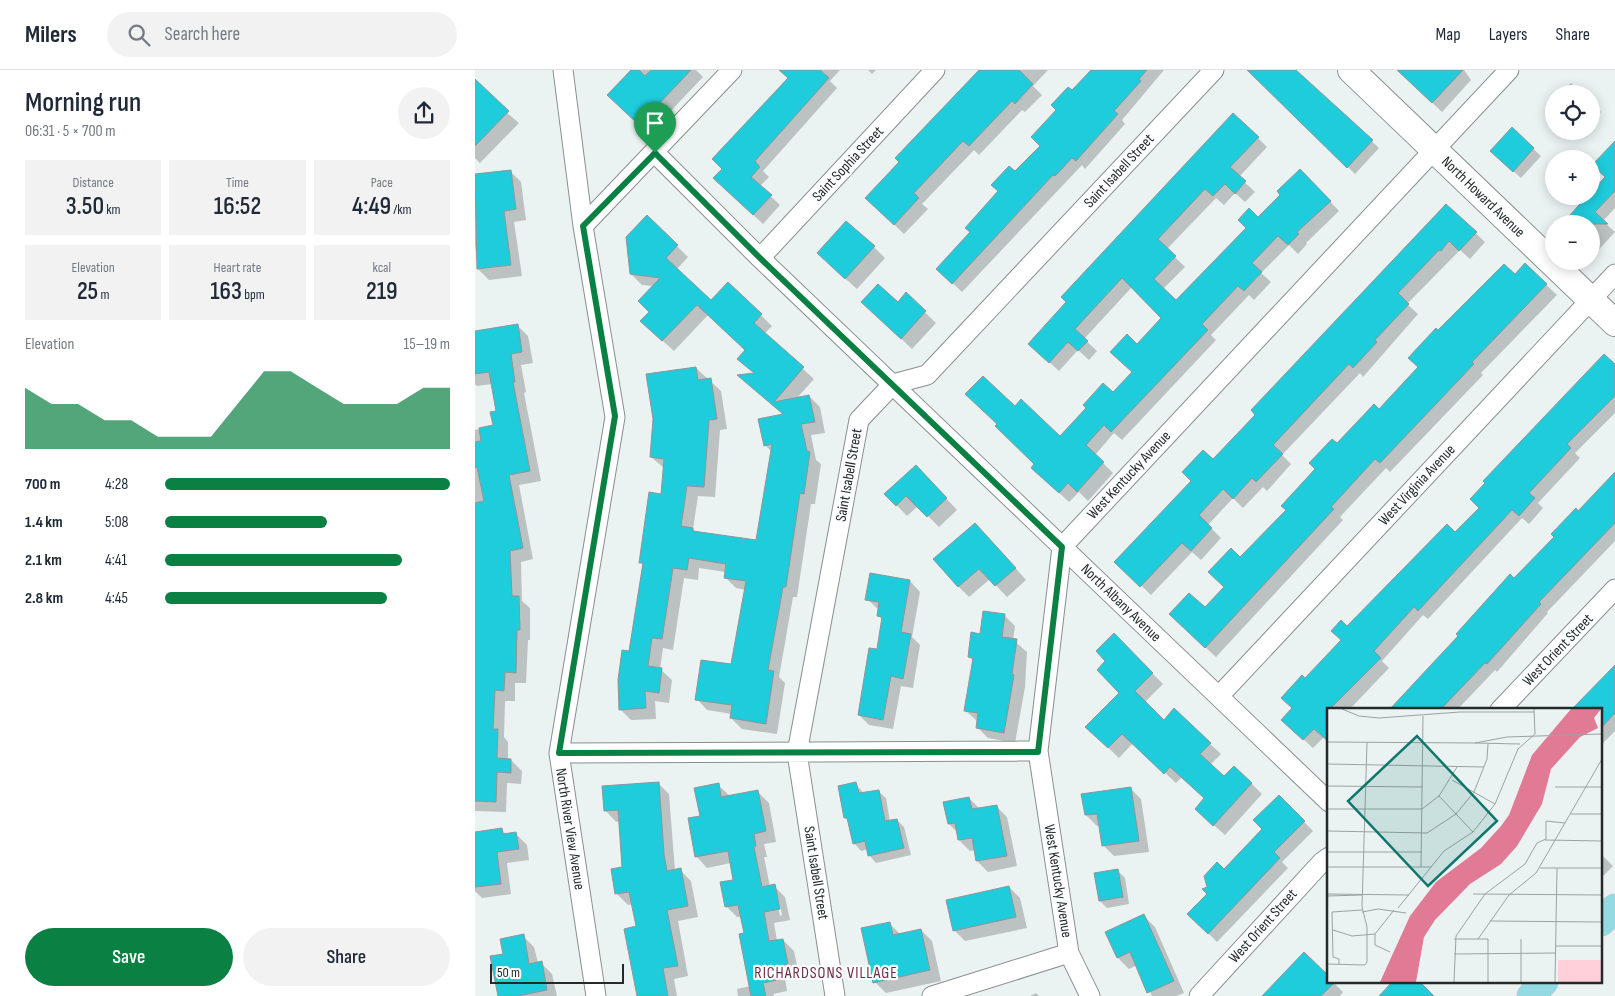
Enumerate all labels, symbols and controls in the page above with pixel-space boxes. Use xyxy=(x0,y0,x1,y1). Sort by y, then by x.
search box xyxy=(107,12,457,57)
text: Milers xyxy=(25,20,77,49)
icon: search xyxy=(125,21,153,49)
text: Search here xyxy=(165,23,240,46)
text: Map xyxy=(1436,24,1461,45)
text: Layers xyxy=(1489,24,1528,45)
text: Share xyxy=(1556,24,1590,45)
map controls xyxy=(1545,85,1600,270)
button: locate xyxy=(1545,85,1600,140)
text: Morning run xyxy=(25,86,141,119)
button: share xyxy=(398,87,450,139)
pin xyxy=(634,102,676,153)
icon: arrive xyxy=(641,109,669,137)
text: 06:31 · 5 × 700 m xyxy=(25,122,116,141)
street label: Saint Sophia Street xyxy=(808,122,888,206)
street label: Saint Isabell Street xyxy=(1080,130,1158,212)
button: + xyxy=(1545,150,1600,205)
street label: North Howard Avenue xyxy=(1437,152,1529,242)
text: Distance xyxy=(73,174,114,191)
text: Time xyxy=(226,174,249,191)
text: Pace xyxy=(371,174,393,191)
text: 3.50 xyxy=(66,191,104,222)
text: 16:52 xyxy=(214,191,261,222)
text: 4:49 xyxy=(352,191,391,222)
text: km xyxy=(104,201,121,218)
text: /km xyxy=(391,201,412,218)
button: − xyxy=(1545,215,1600,270)
text: Elevation xyxy=(72,259,115,276)
text: Heart rate xyxy=(214,259,261,276)
text: kcal xyxy=(373,259,391,276)
text: 25 xyxy=(77,276,98,307)
text: 163 xyxy=(210,276,242,307)
text: 219 xyxy=(366,276,398,307)
text: m xyxy=(98,286,109,303)
text: bpm xyxy=(242,286,265,303)
text: Elevation xyxy=(25,335,74,354)
text: 15–19 m xyxy=(404,335,450,354)
street label: Saint Isabell Street xyxy=(831,426,867,523)
street label: West Kentucky Avenue xyxy=(1083,427,1175,523)
street label: West Virginia Avenue xyxy=(1375,440,1459,530)
text: 700 m xyxy=(25,475,60,494)
text: 4:28 xyxy=(105,475,128,494)
text: 1.4 km xyxy=(25,513,63,532)
text: 5:08 xyxy=(105,513,129,532)
text: 2.1 km xyxy=(25,551,62,570)
text: 4:41 xyxy=(105,551,127,570)
street label: North Albany Avenue xyxy=(1077,560,1165,646)
text: 2.8 km xyxy=(25,589,63,608)
text: 4:45 xyxy=(105,589,128,608)
street label: West Orient Street xyxy=(1519,609,1598,690)
inset map xyxy=(1327,708,1603,984)
street label: North River View Avenue xyxy=(551,767,589,891)
street label: West Kentucky Avenue xyxy=(1040,823,1076,939)
street label: Saint Isabell Street xyxy=(799,825,833,922)
street label: West Orient Street xyxy=(1225,885,1302,967)
button: Save xyxy=(25,928,233,986)
button: Share xyxy=(243,928,450,986)
scale bar xyxy=(490,961,624,984)
text: 50 m xyxy=(497,964,520,981)
district label: RICHARDSONS VILLAGE xyxy=(754,964,898,983)

